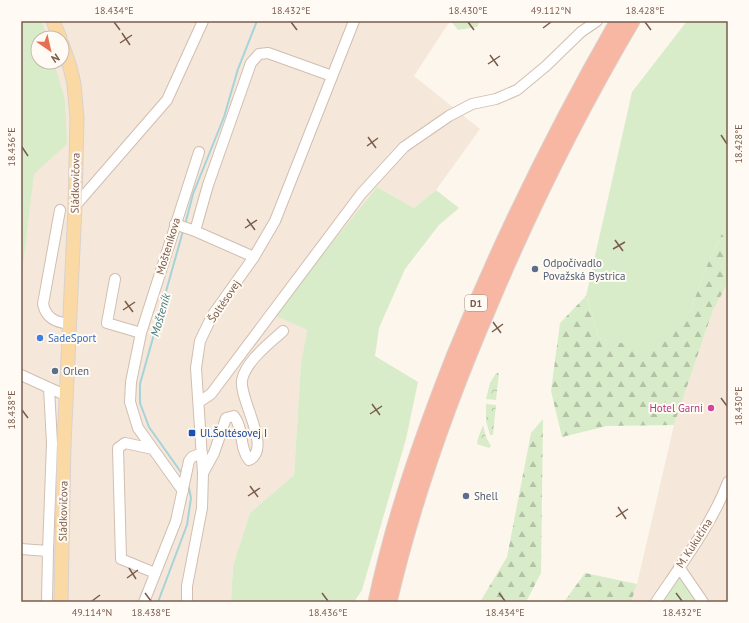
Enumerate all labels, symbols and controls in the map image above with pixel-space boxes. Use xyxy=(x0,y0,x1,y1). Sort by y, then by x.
text: 18.434°E xyxy=(95,4,134,17)
text: 18.432°E xyxy=(272,4,311,17)
text: 18.430°E xyxy=(449,4,488,17)
text: 49.112°N xyxy=(531,4,571,17)
text: 18.428°E xyxy=(626,4,665,17)
north arrow xyxy=(30,30,70,70)
text: N xyxy=(49,50,63,66)
text: 18.428°E xyxy=(732,125,745,164)
text: 18.436°E xyxy=(5,128,18,167)
street label: Sládkovičova xyxy=(67,152,83,214)
street label: Mošteníkova xyxy=(153,216,183,276)
place label: Odpočívadlo Považská Bystrica xyxy=(543,256,626,283)
marker: Odpočívadlo Považská Bystrica xyxy=(530,264,540,274)
street label: Šoltésovej xyxy=(205,277,243,325)
water label: Mošteník xyxy=(147,291,173,338)
road number: D1 xyxy=(465,295,487,311)
place label: SadeSport xyxy=(48,331,97,345)
marker: SadeSport xyxy=(35,333,45,343)
place label: Orlen xyxy=(63,364,89,378)
marker: Orlen xyxy=(50,366,60,376)
text: 18.430°E xyxy=(732,387,745,426)
text: 18.438°E xyxy=(5,391,18,430)
place label: Hotel Garni xyxy=(649,401,703,415)
marker: Hotel Garni xyxy=(706,403,716,413)
place label: Ul.Šoltésovej I xyxy=(200,426,267,440)
marker: Ul.Šoltésovej I xyxy=(187,428,197,438)
street label: Sládkovičova xyxy=(55,480,71,542)
place label: Shell xyxy=(474,489,499,503)
marker: Shell xyxy=(461,491,471,501)
street label: M. Kukučína xyxy=(673,516,715,570)
text: 49.114°N xyxy=(72,606,112,619)
text: 18.438°E xyxy=(132,606,171,619)
text: 18.436°E xyxy=(309,606,348,619)
text: 18.434°E xyxy=(486,606,525,619)
text: 18.432°E xyxy=(663,606,702,619)

